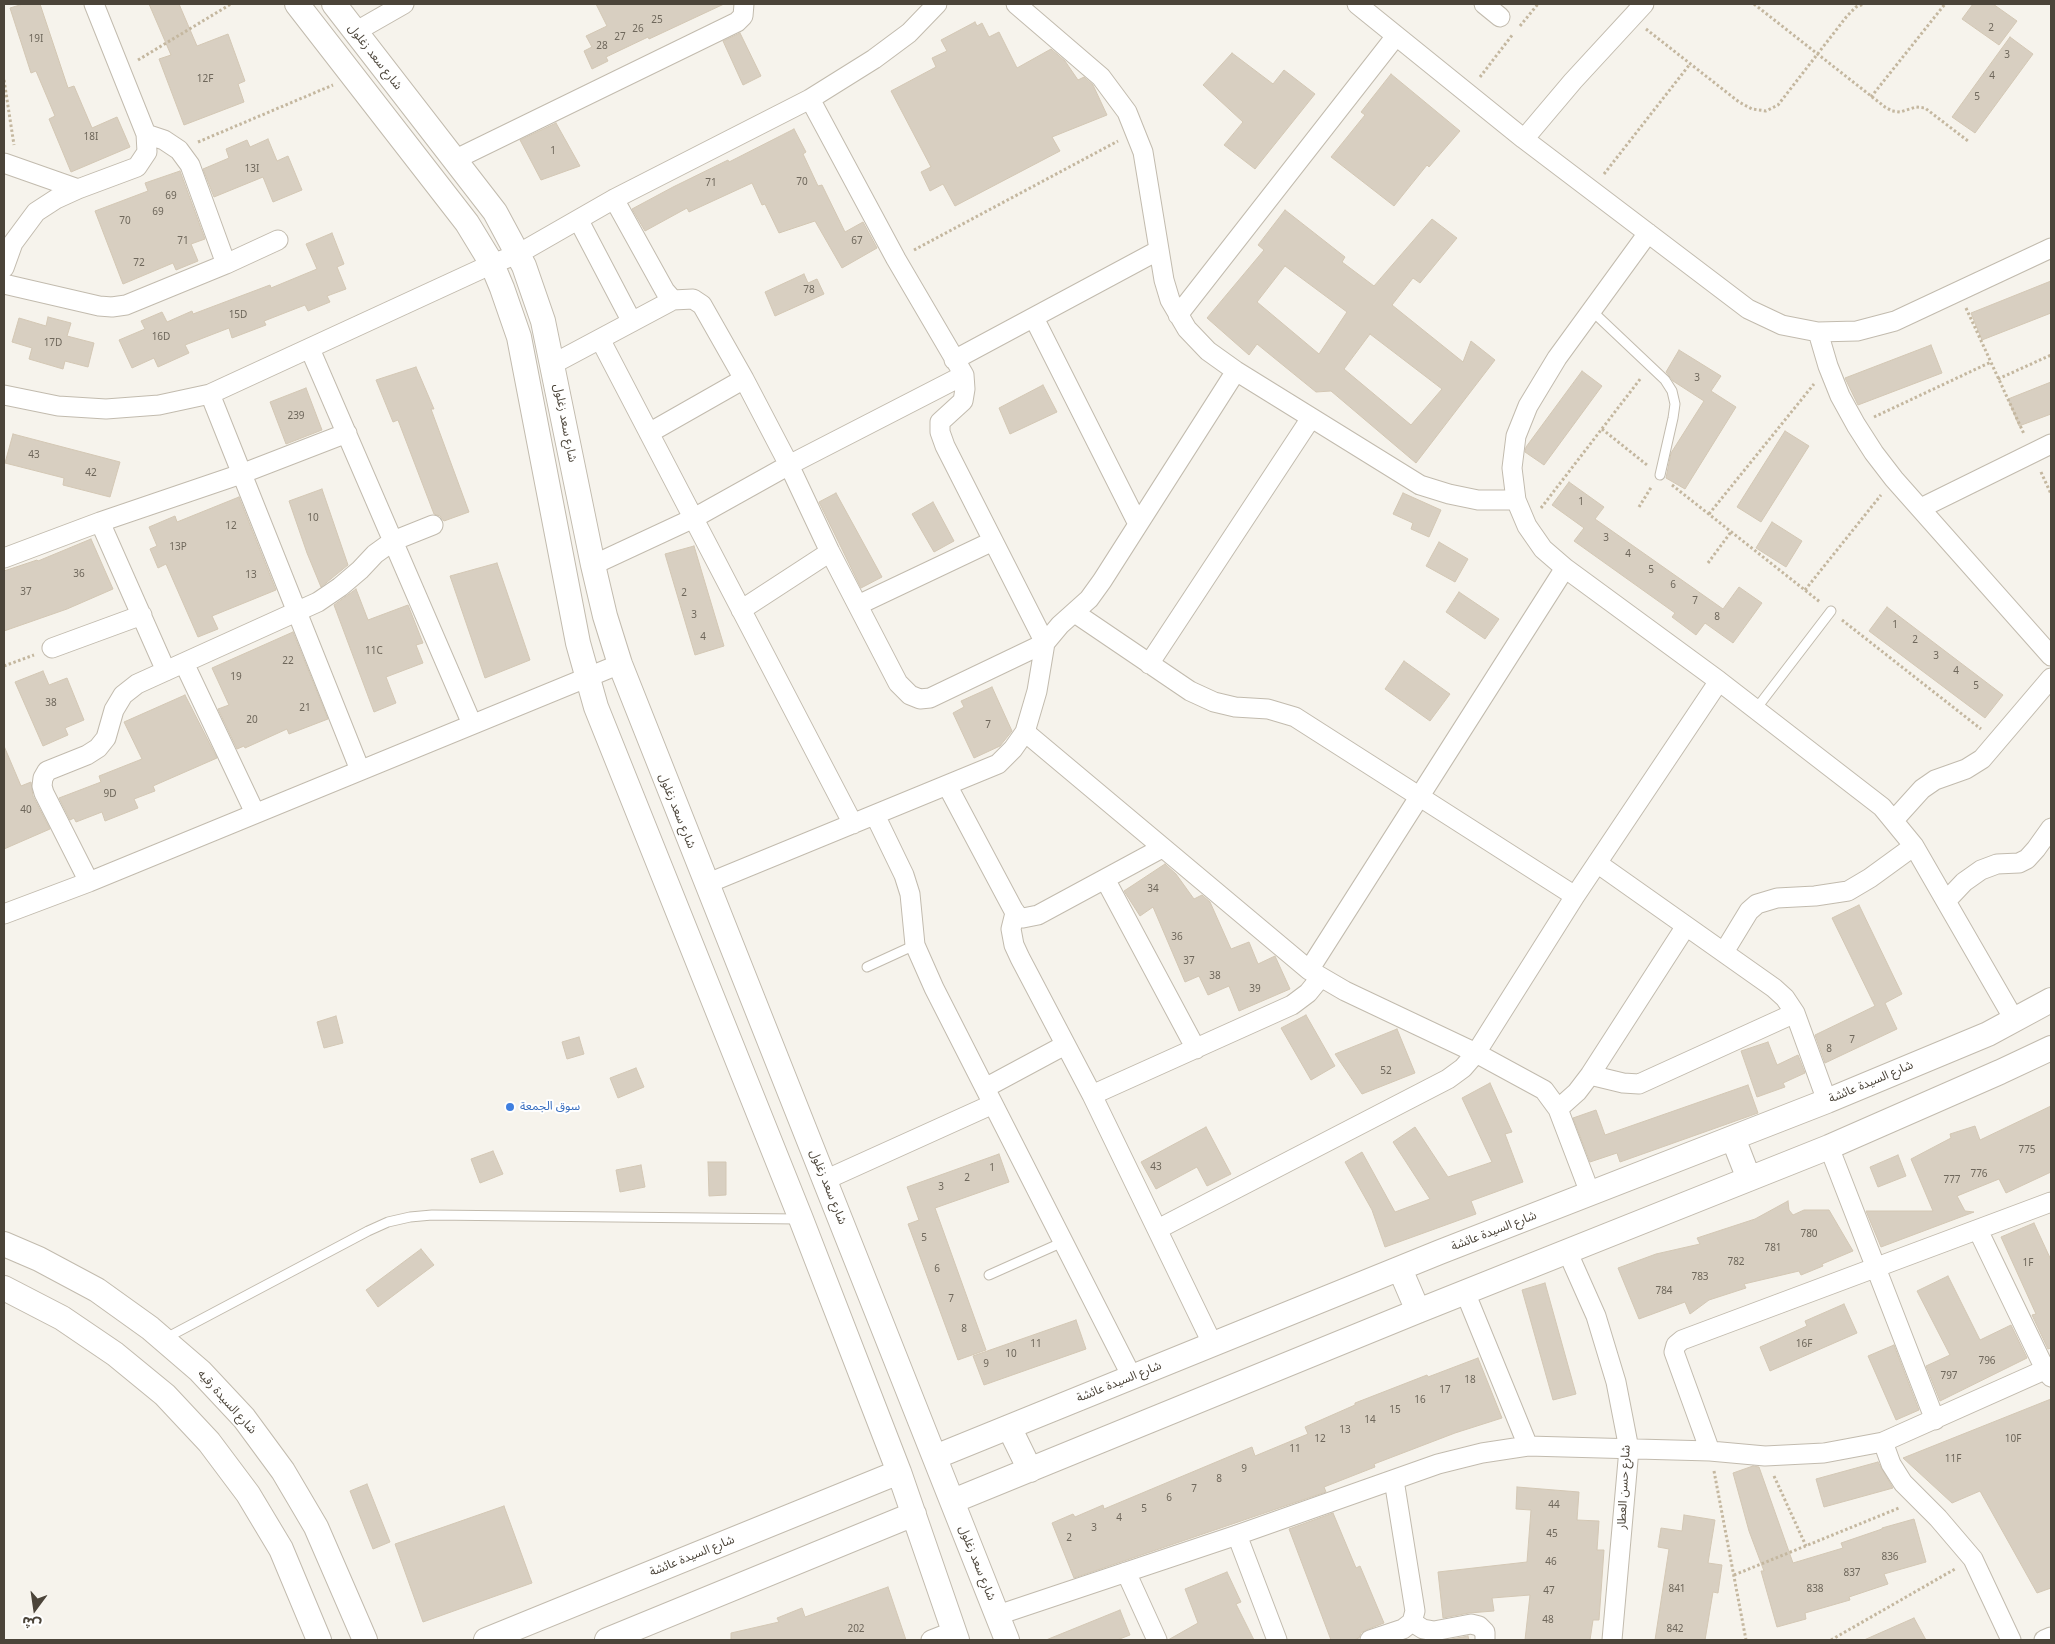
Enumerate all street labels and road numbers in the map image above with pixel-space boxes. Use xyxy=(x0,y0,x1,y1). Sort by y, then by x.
street label: شارع سعد زغلول xyxy=(345,21,405,93)
street label: شارع سعد زغلول xyxy=(550,383,580,463)
street label: شارع سعد زغلول xyxy=(655,771,699,851)
street label: شارع السيدة عائشة xyxy=(1827,1058,1915,1106)
street label: شارع سعد زغلول xyxy=(806,1147,850,1227)
street label: شارع السيدة عائشة xyxy=(1449,1208,1539,1254)
street label: شارع السيدة عائشة xyxy=(1074,1358,1164,1406)
street label: شارع السيدة رقيه xyxy=(194,1367,260,1437)
street label: شارع حسن العطار xyxy=(1615,1445,1633,1529)
street label: شارع سعد زغلول xyxy=(955,1523,999,1603)
street label: شارع السيدة عائشة xyxy=(647,1532,737,1580)

